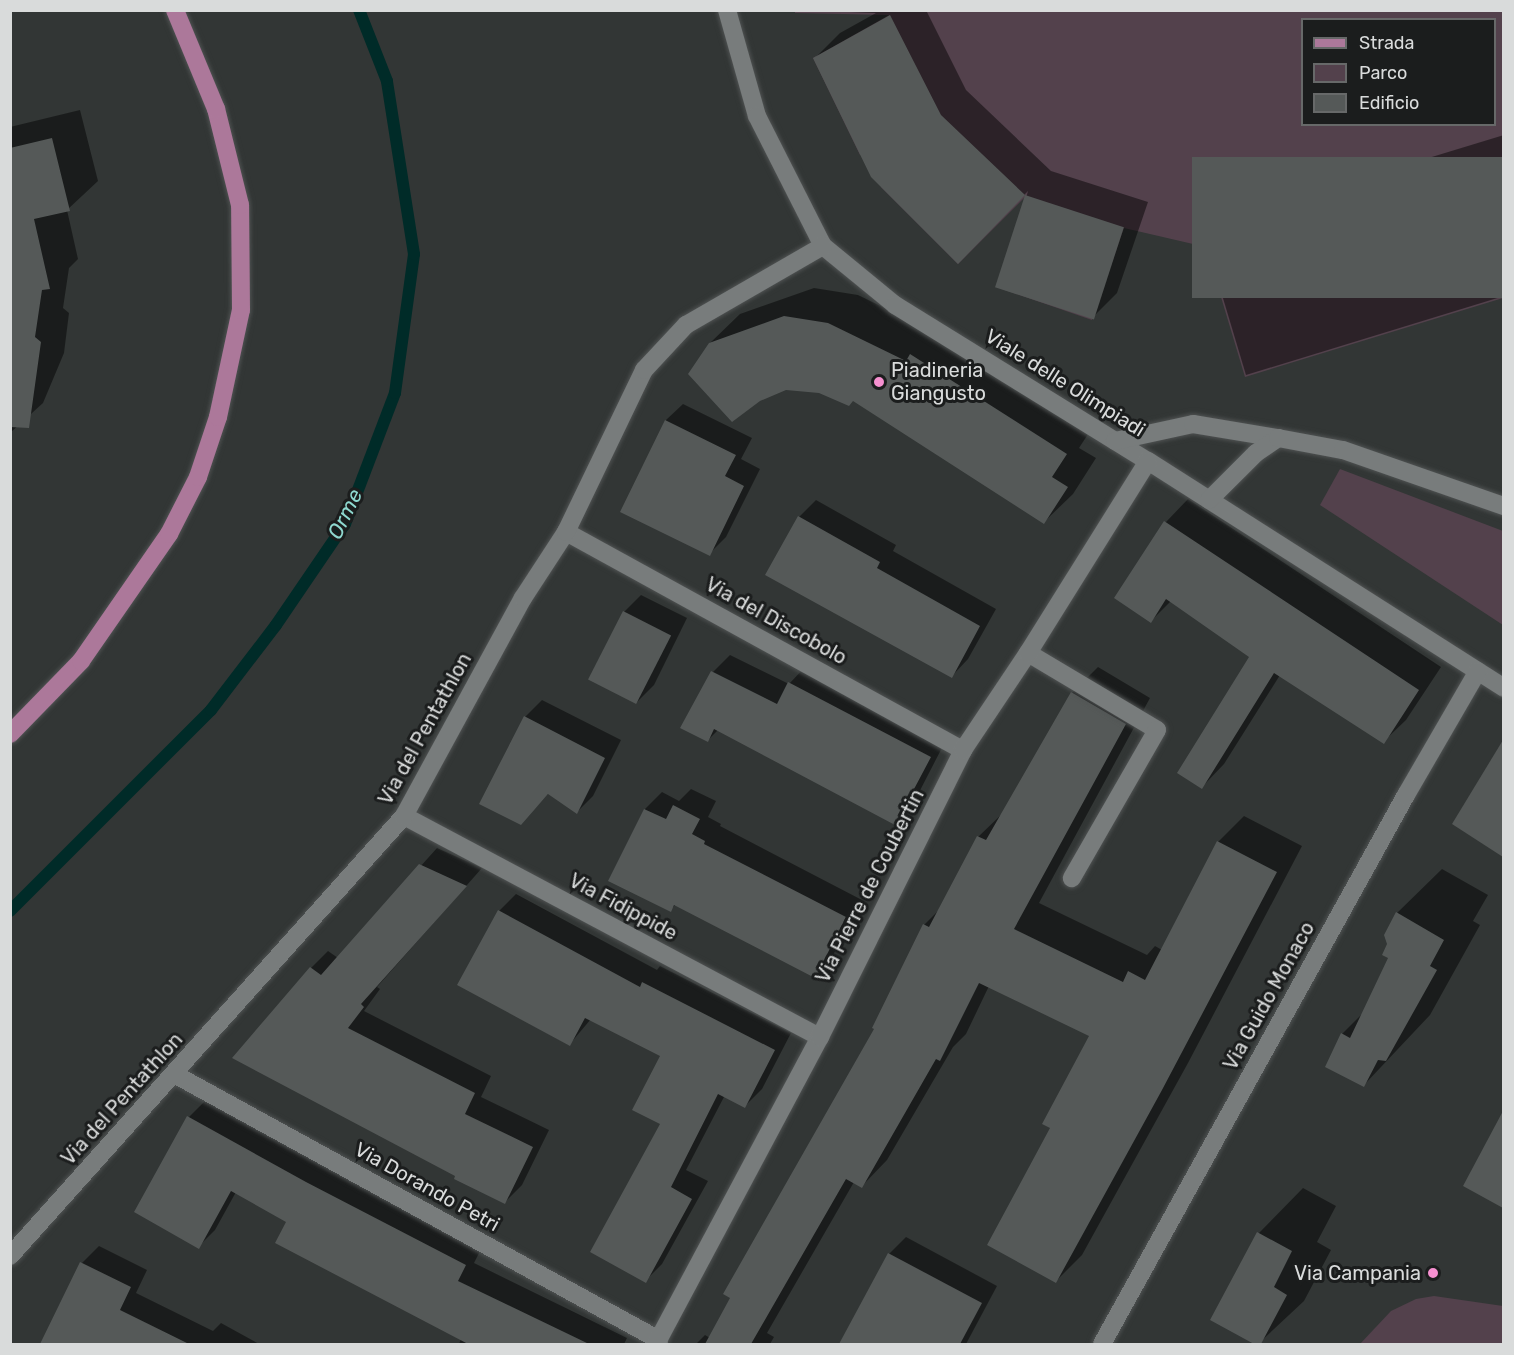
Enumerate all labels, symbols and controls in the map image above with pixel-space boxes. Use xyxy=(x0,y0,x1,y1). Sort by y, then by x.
legend xyxy=(1301,18,1496,126)
text: Strada xyxy=(1359,32,1415,54)
text: Parco xyxy=(1359,62,1407,84)
text: Edificio xyxy=(1359,92,1419,114)
street label: Viale delle Olimpiadi xyxy=(980,324,1150,442)
place label: Piadineria Giangusto xyxy=(891,358,986,405)
marker: Piadineria Giangusto xyxy=(872,375,886,389)
water label: Orme xyxy=(322,485,368,543)
street label: Via del Discobolo xyxy=(701,572,851,670)
street label: Via del Pentathlon xyxy=(373,649,477,809)
street label: Via Pierre de Coubertin xyxy=(811,785,929,987)
street label: Via Fidippide xyxy=(565,869,681,945)
street label: Via Guido Monaco xyxy=(1218,918,1320,1074)
street label: Via del Pentathlon xyxy=(56,1028,188,1170)
street label: Via Dorando Petri xyxy=(350,1137,504,1237)
place label: Via Campania xyxy=(1294,1261,1421,1285)
marker: Via Campania xyxy=(1426,1266,1440,1280)

